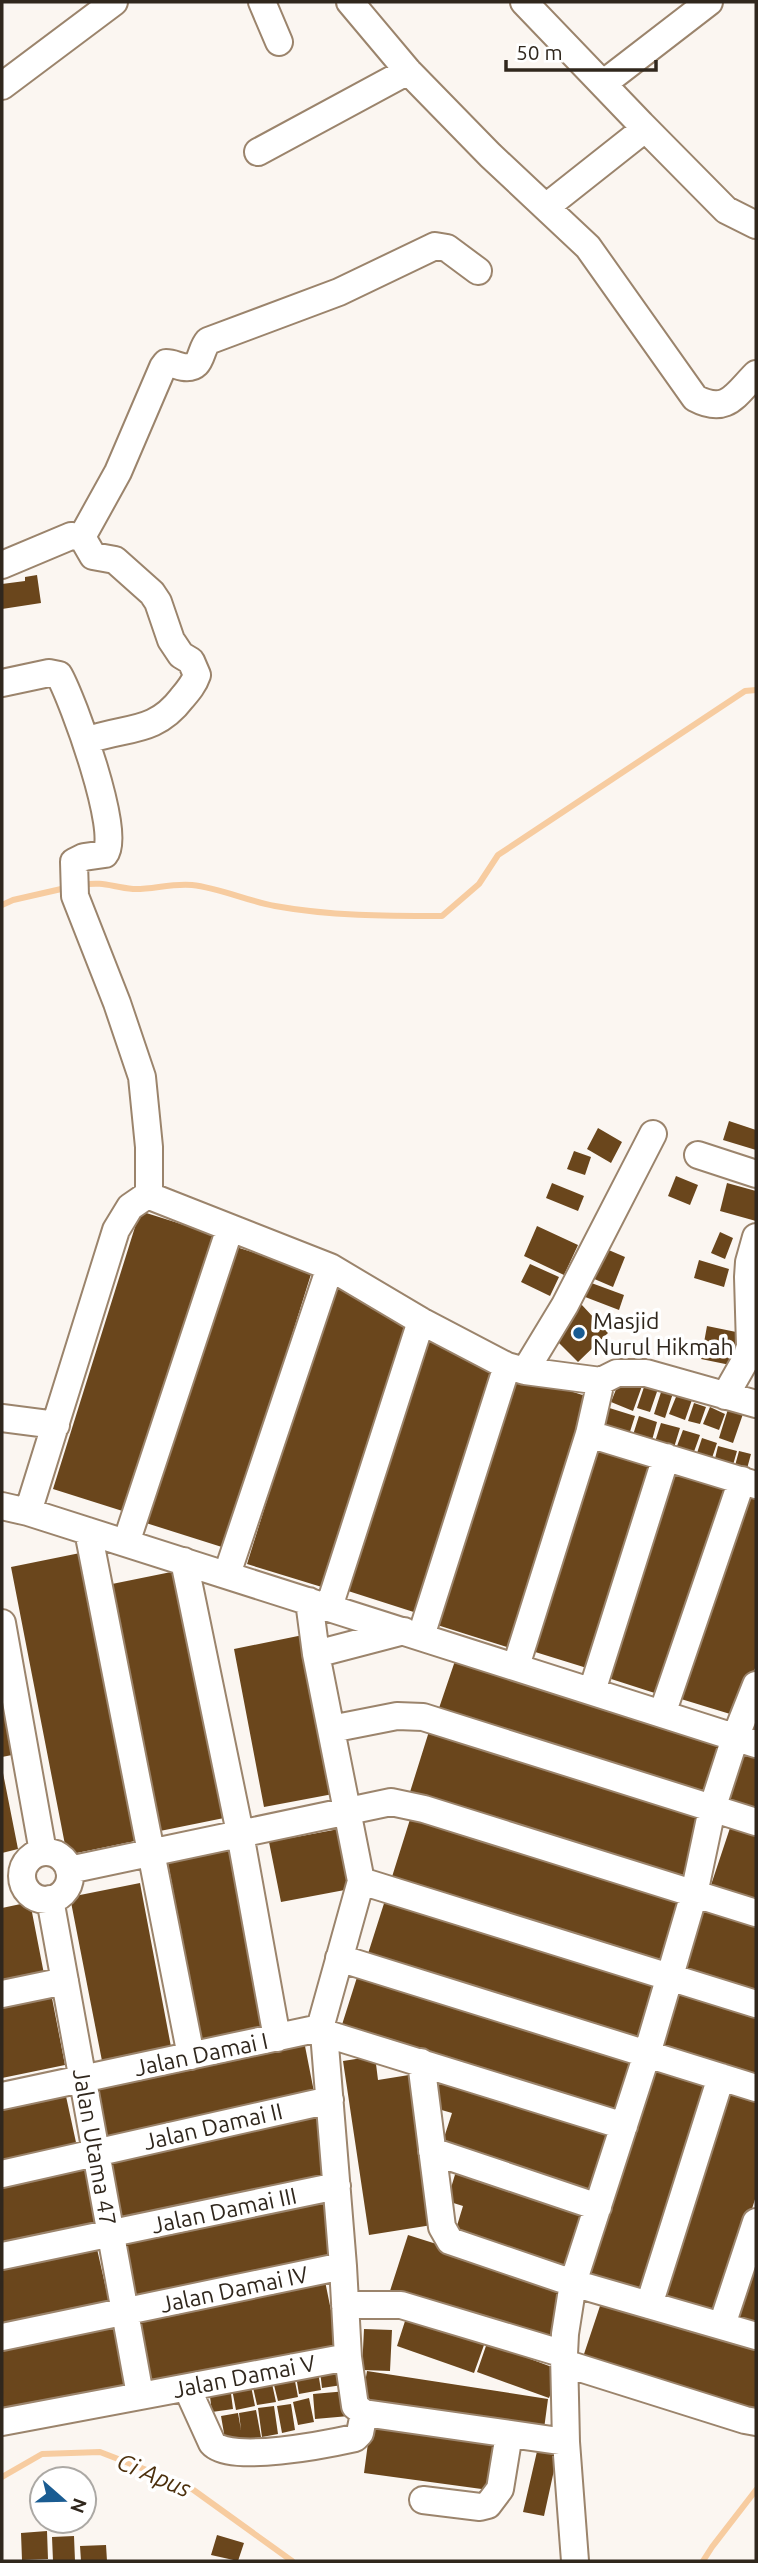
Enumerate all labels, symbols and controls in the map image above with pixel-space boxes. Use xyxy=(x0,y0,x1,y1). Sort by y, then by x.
scale bar xyxy=(506,28,656,72)
text: 50 m xyxy=(516,40,563,64)
place label: Masjid Nurul Hikmah xyxy=(593,1308,734,1359)
marker: Masjid Nurul Hikmah xyxy=(571,1325,587,1341)
street label: Jalan Damai I xyxy=(132,2028,270,2080)
street label: Jalan Utama 47 xyxy=(69,2067,121,2227)
street label: Jalan Damai II xyxy=(141,2098,285,2154)
street label: Jalan Damai III xyxy=(149,2182,299,2238)
street label: Jalan Damai IV xyxy=(158,2261,311,2317)
street label: Jalan Damai V xyxy=(171,2350,318,2402)
water label: Ci Apus xyxy=(113,2447,195,2503)
north arrow xyxy=(28,2465,98,2535)
text: N xyxy=(66,2495,92,2516)

